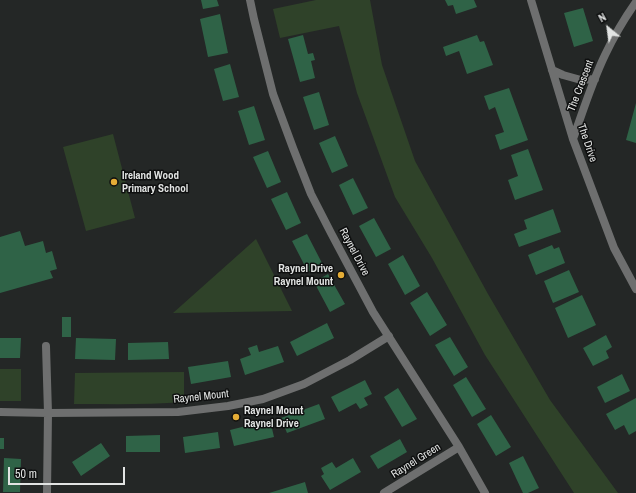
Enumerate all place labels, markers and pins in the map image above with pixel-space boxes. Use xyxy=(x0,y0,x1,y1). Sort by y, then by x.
place label: Ireland Wood Primary School xyxy=(122,169,188,195)
marker: Ireland Wood Primary School xyxy=(109,177,119,187)
place label: Raynel Drive Raynel Mount xyxy=(274,262,333,288)
marker: Raynel Drive Raynel Mount xyxy=(336,270,346,280)
place label: Raynel Mount Raynel Drive xyxy=(244,404,303,430)
marker: Raynel Mount Raynel Drive xyxy=(231,412,241,422)

